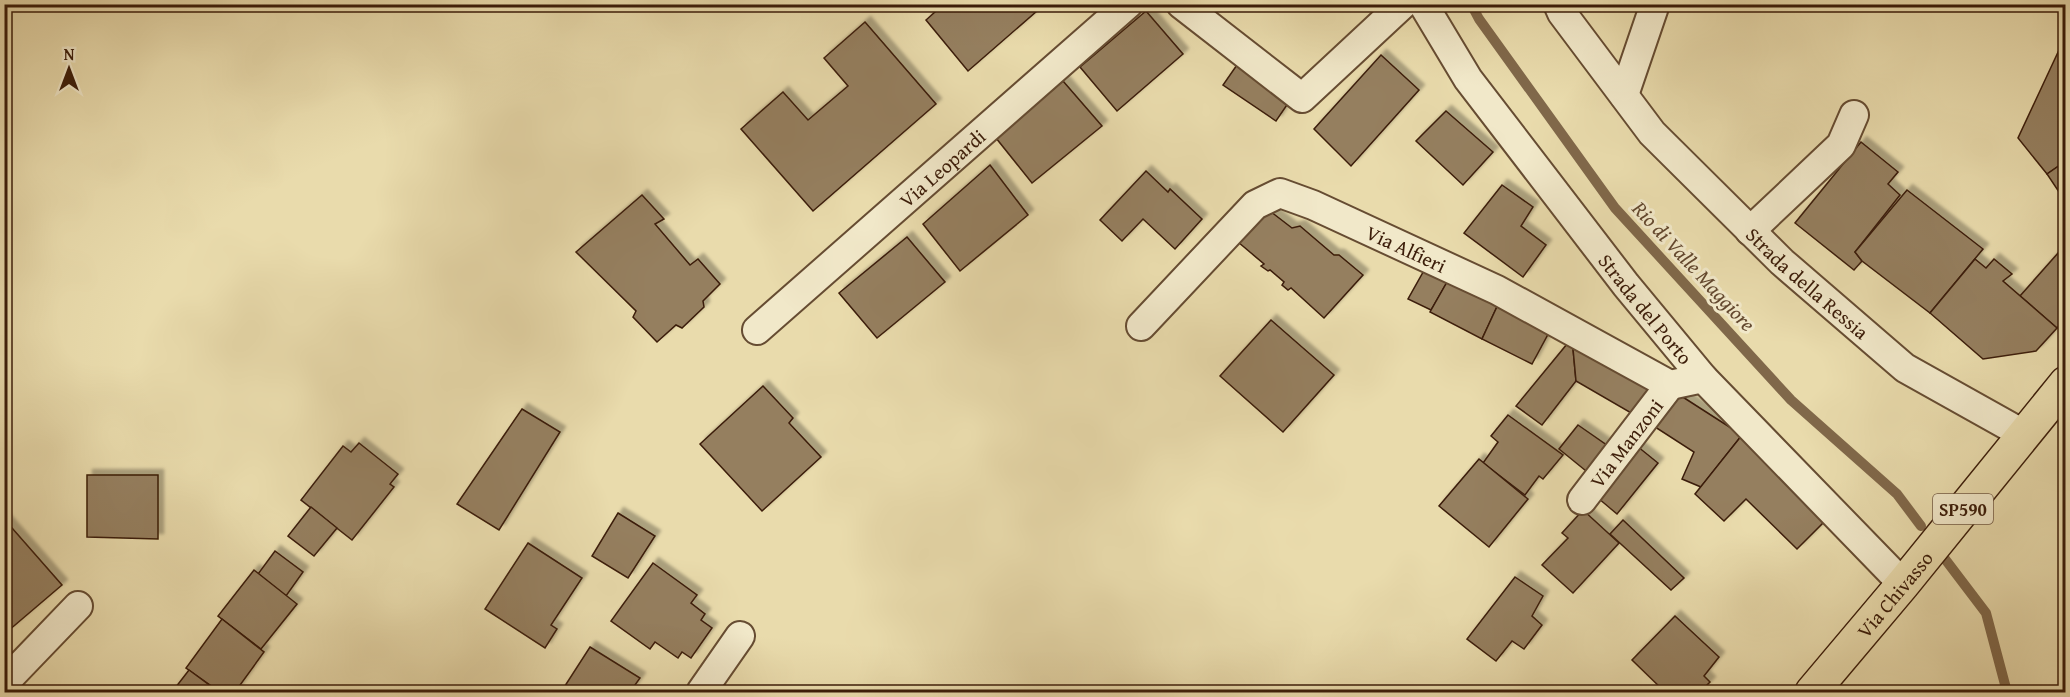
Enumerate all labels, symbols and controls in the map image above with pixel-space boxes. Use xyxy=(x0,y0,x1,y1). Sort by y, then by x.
north arrow xyxy=(39,39,99,99)
text: N xyxy=(64,42,75,66)
street label: Via Leopardi xyxy=(892,121,992,214)
water label: Rio di Valle Maggiore xyxy=(1625,193,1763,338)
street label: Via Alfieri xyxy=(1361,217,1452,279)
street label: Strada della Ressia xyxy=(1740,220,1876,346)
street label: Strada del Porto xyxy=(1592,247,1700,370)
street label: Via Manzoni xyxy=(1582,392,1670,494)
road number: SP590 xyxy=(1933,494,1993,524)
street label: Via Chivasso xyxy=(1849,544,1939,644)

